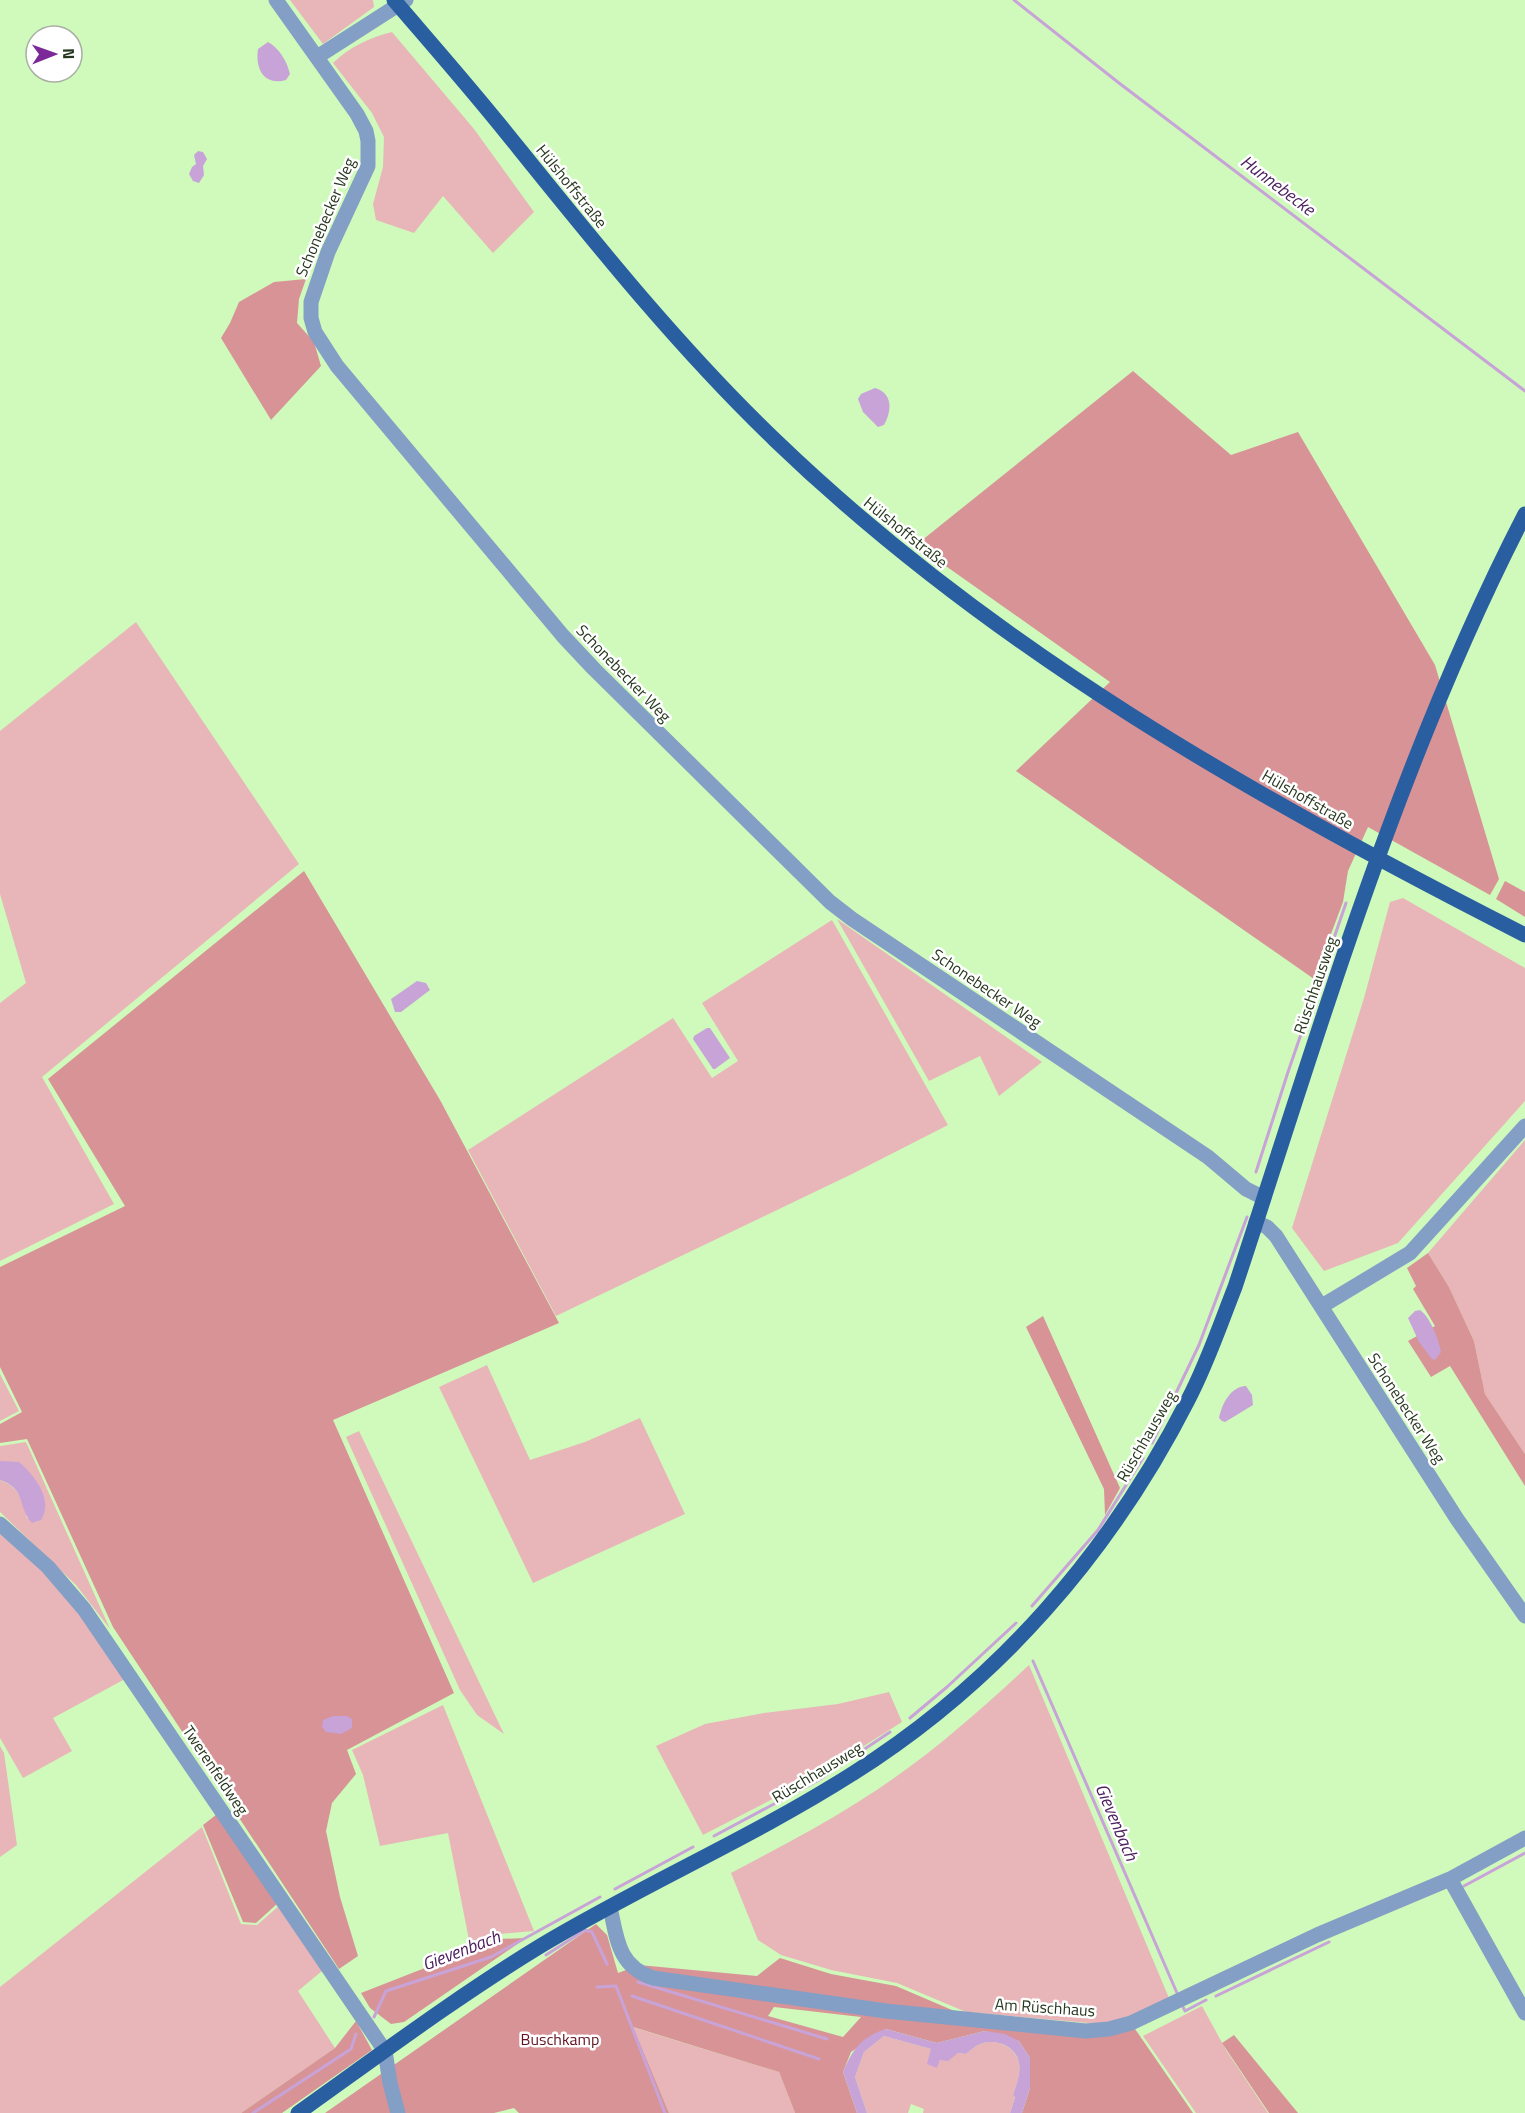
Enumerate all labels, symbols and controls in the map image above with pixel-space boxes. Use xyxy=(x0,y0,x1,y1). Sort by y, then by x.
north arrow xyxy=(24,24,84,84)
text: N xyxy=(57,48,81,59)
street label: Hülshoffstraße xyxy=(531,139,613,233)
water label: Hunnebecke xyxy=(1235,148,1322,223)
street label: Schonebecker Weg xyxy=(289,154,361,280)
street label: Hülshoffstraße xyxy=(859,491,953,573)
street label: Schonebecker Weg xyxy=(571,619,677,727)
street label: Hülshoffstraße xyxy=(1258,763,1358,835)
street label: Rüschhausweg xyxy=(1287,933,1343,1037)
street label: Schonebecker Weg xyxy=(927,942,1047,1034)
street label: Schonebecker Weg xyxy=(1362,1348,1452,1468)
street label: Rüschhausweg xyxy=(1110,1386,1182,1486)
street label: Twerenfeldweg xyxy=(177,1720,255,1820)
street label: Rüschhausweg xyxy=(767,1735,867,1809)
water label: Gievenbach xyxy=(1089,1779,1146,1866)
water label: Gievenbach xyxy=(418,1922,505,1977)
street label: Am Rüschhaus xyxy=(994,1992,1096,2022)
park label: Buschkamp xyxy=(521,2027,599,2051)

